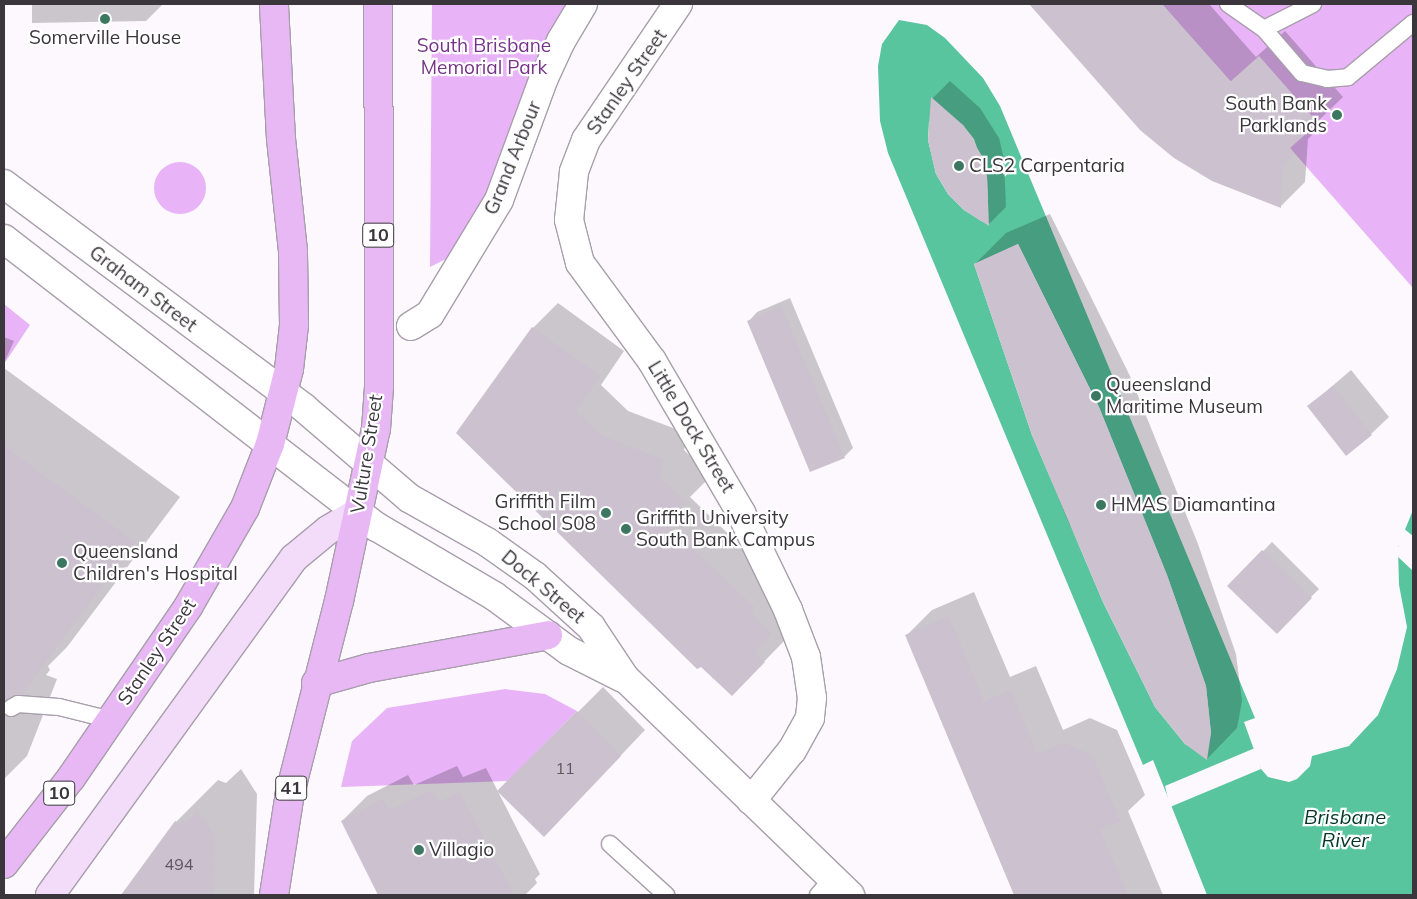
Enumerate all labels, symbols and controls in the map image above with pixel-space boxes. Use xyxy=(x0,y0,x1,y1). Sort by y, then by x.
marker: Somerville House xyxy=(99,13,111,25)
street label: Stanley Street xyxy=(582,25,672,139)
place label: Somerville House xyxy=(29,27,181,49)
park label: South Brisbane Memorial Park xyxy=(417,35,551,79)
place label: South Bank Parklands xyxy=(1225,93,1327,137)
street label: Grand Arbour xyxy=(480,98,546,218)
marker: South Bank Parklands xyxy=(1331,109,1343,121)
place label: CLS2 Carpentaria xyxy=(969,155,1125,177)
marker: CLS2 Carpentaria xyxy=(953,160,965,172)
road number: 10 xyxy=(362,220,394,250)
street label: Graham Street xyxy=(85,241,201,337)
street label: Little Dock Street xyxy=(643,357,739,497)
place label: Queensland Maritime Museum xyxy=(1106,374,1263,418)
marker: Queensland Maritime Museum xyxy=(1090,390,1102,402)
street label: Vulture Street xyxy=(346,393,388,515)
place label: Griffith Film School S08 xyxy=(495,491,596,535)
place label: HMAS Diamantina xyxy=(1111,494,1276,516)
marker: HMAS Diamantina xyxy=(1095,499,1107,511)
marker: Griffith Film School S08 xyxy=(600,507,612,519)
place label: Griffith University South Bank Campus xyxy=(636,507,815,551)
marker: Griffith University South Bank Campus xyxy=(620,523,632,535)
place label: Queensland Children's Hospital xyxy=(73,541,238,585)
street label: Dock Street xyxy=(497,546,589,628)
marker: Queensland Children's Hospital xyxy=(55,556,69,570)
street label: Stanley Street xyxy=(113,595,201,709)
house number: 11 xyxy=(555,758,575,778)
road number: 41 xyxy=(275,772,307,804)
road number: 10 xyxy=(43,778,75,808)
water label: Brisbane River xyxy=(1304,805,1386,852)
place label: Villagio xyxy=(429,839,494,861)
marker: Villagio xyxy=(413,844,425,856)
house number: 494 xyxy=(165,854,193,874)

